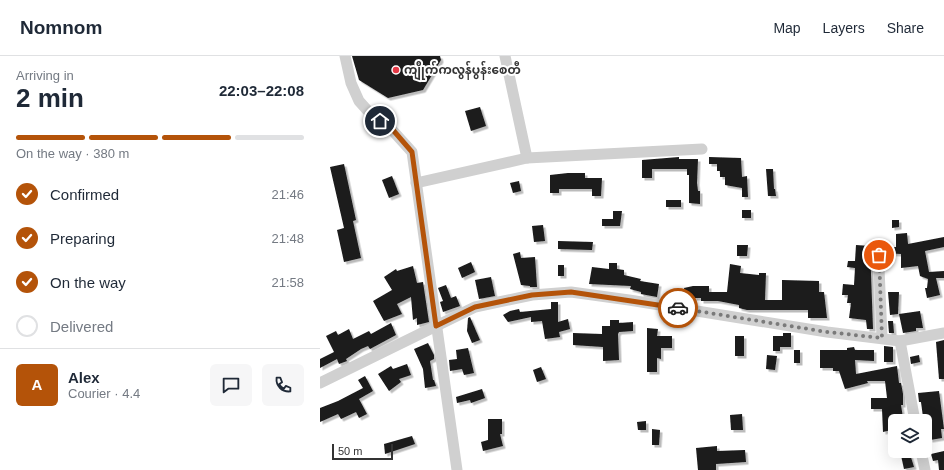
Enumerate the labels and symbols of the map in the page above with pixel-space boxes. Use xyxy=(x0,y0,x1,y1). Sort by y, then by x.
place label: ကျိုက်ကလွန်ပွန်းစေတီ xyxy=(404,60,521,81)
marker: ကျိုက်ကလွန်ပွန်းစေတီ xyxy=(391,65,401,75)
pin xyxy=(363,104,397,138)
pin xyxy=(862,238,896,272)
courier xyxy=(658,288,698,328)
scale bar xyxy=(332,442,393,461)

